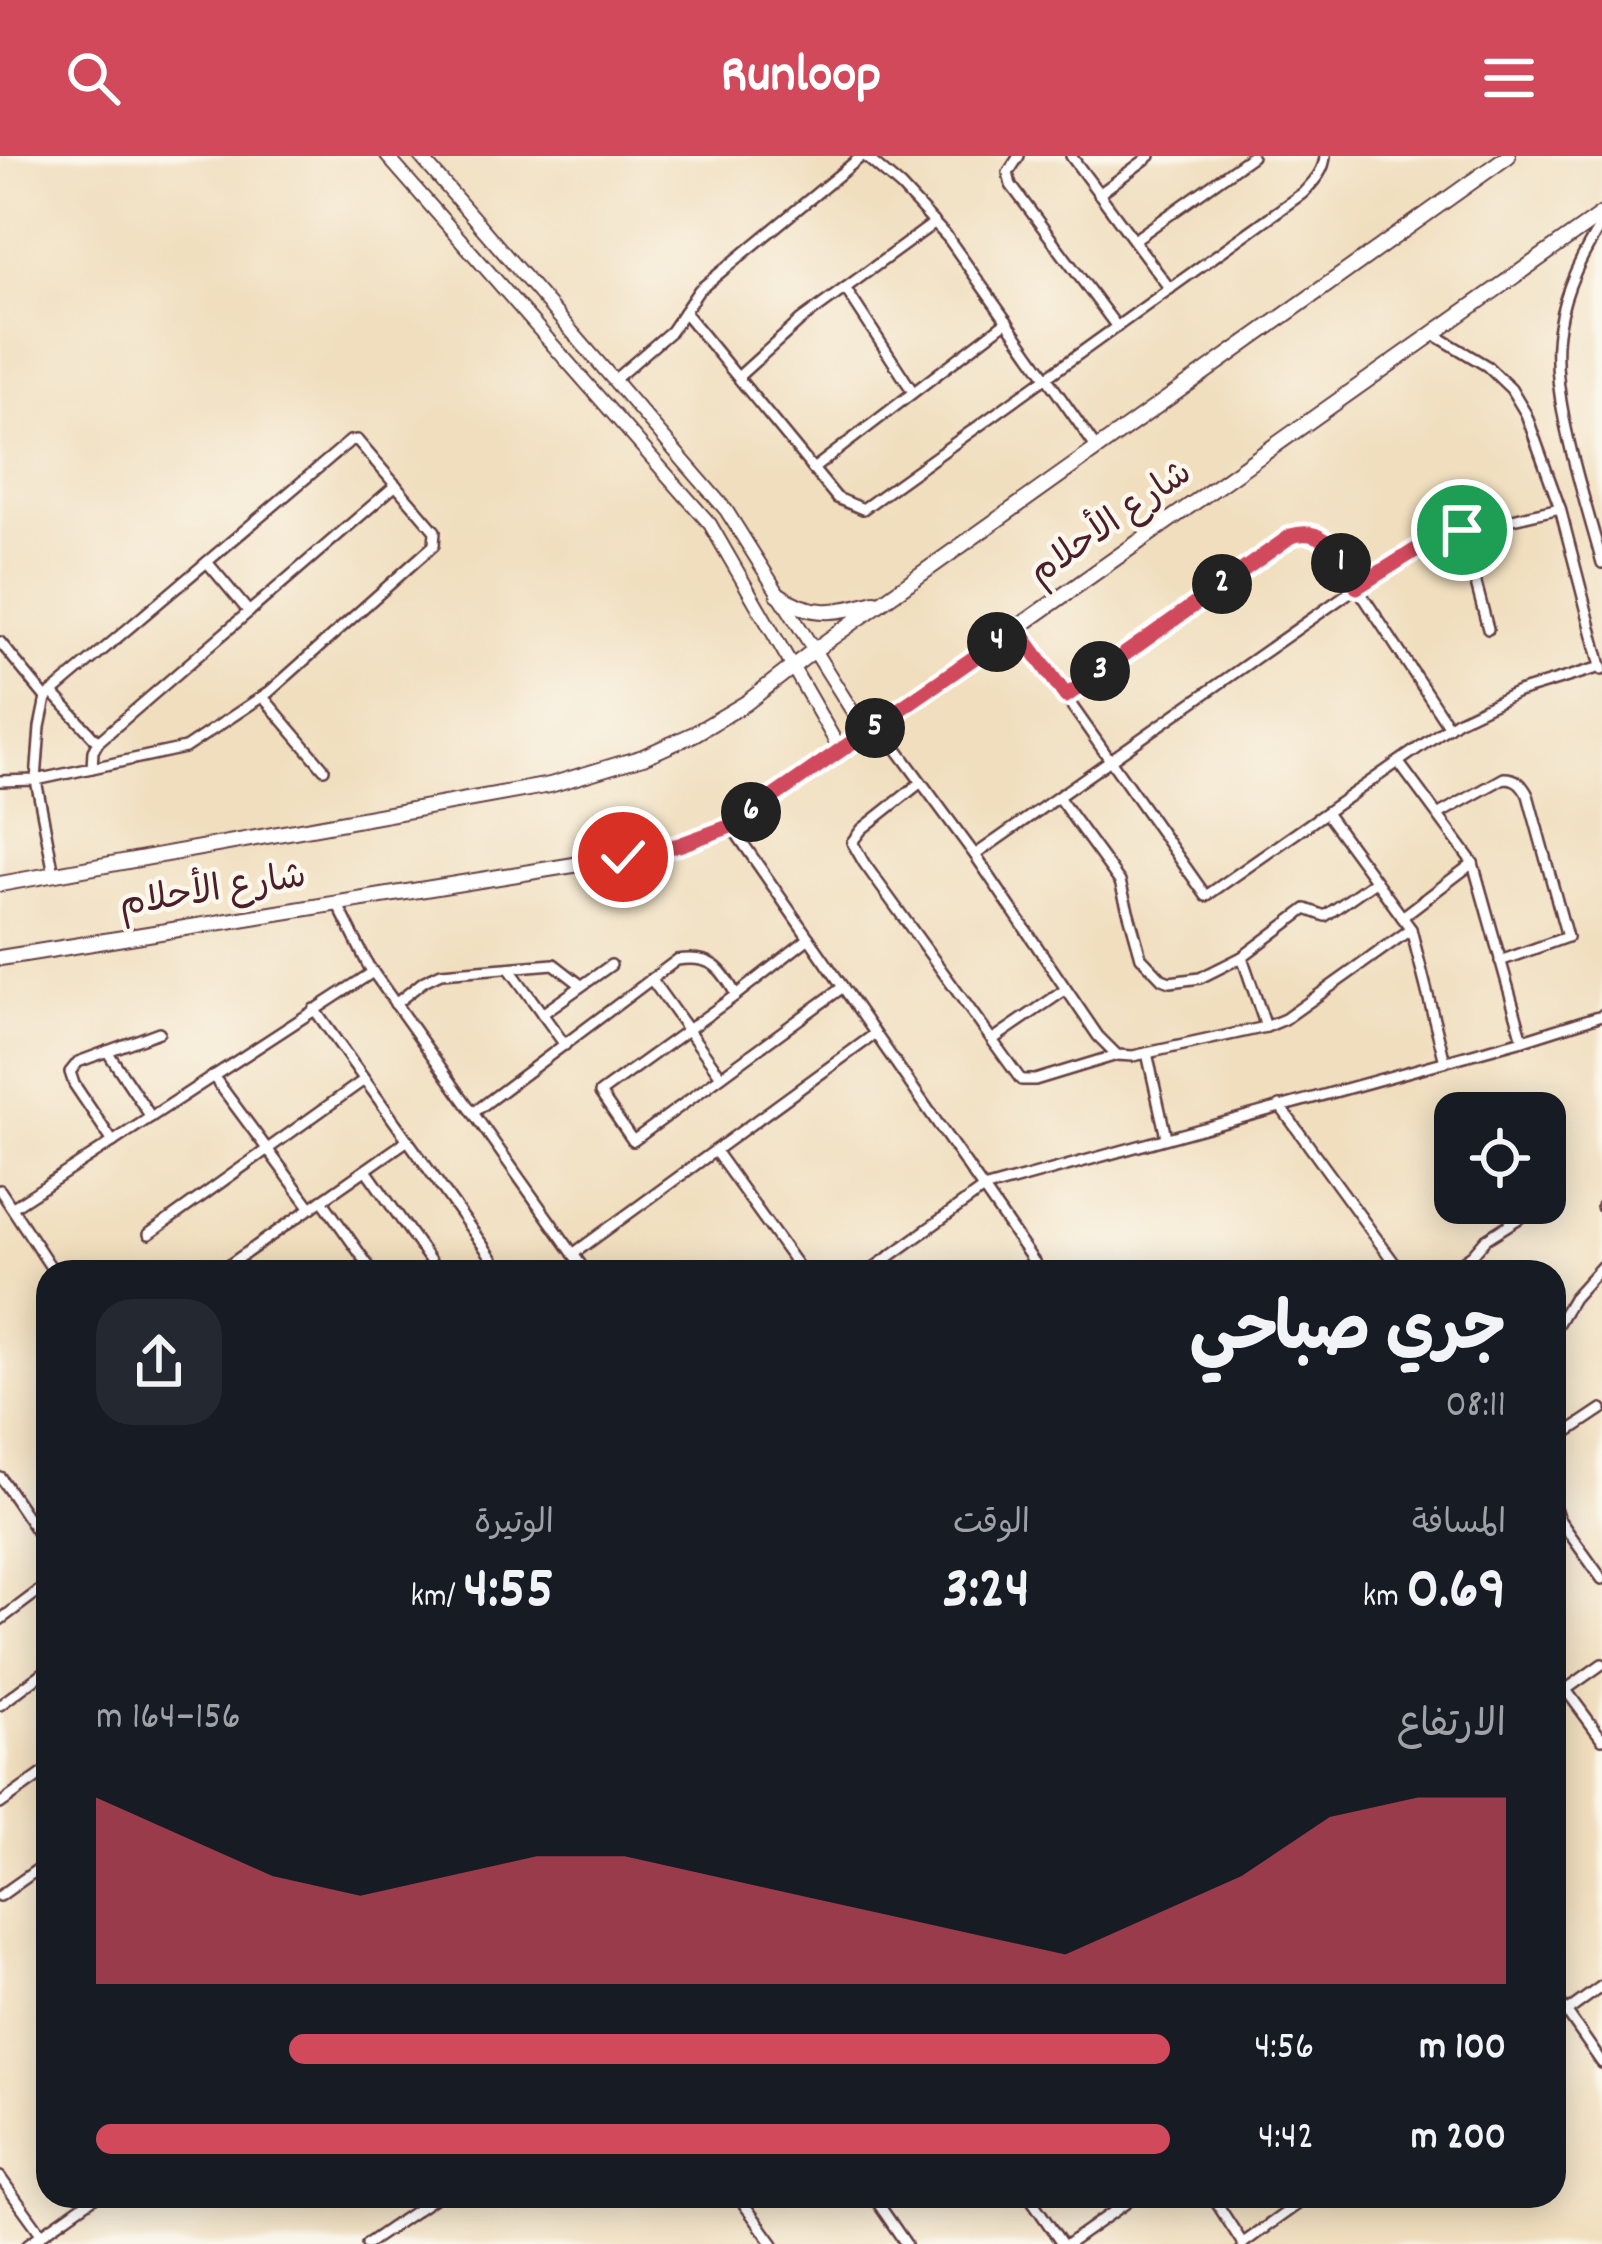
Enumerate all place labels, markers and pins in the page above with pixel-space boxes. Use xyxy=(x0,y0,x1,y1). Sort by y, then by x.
pin xyxy=(1411,479,1513,581)
pin: 1 xyxy=(1311,533,1371,593)
pin: 2 xyxy=(1192,554,1252,614)
pin: 4 xyxy=(967,612,1027,672)
pin: 3 xyxy=(1070,641,1130,701)
pin: 5 xyxy=(845,698,905,758)
pin: 6 xyxy=(721,782,781,842)
pin xyxy=(572,806,674,908)

